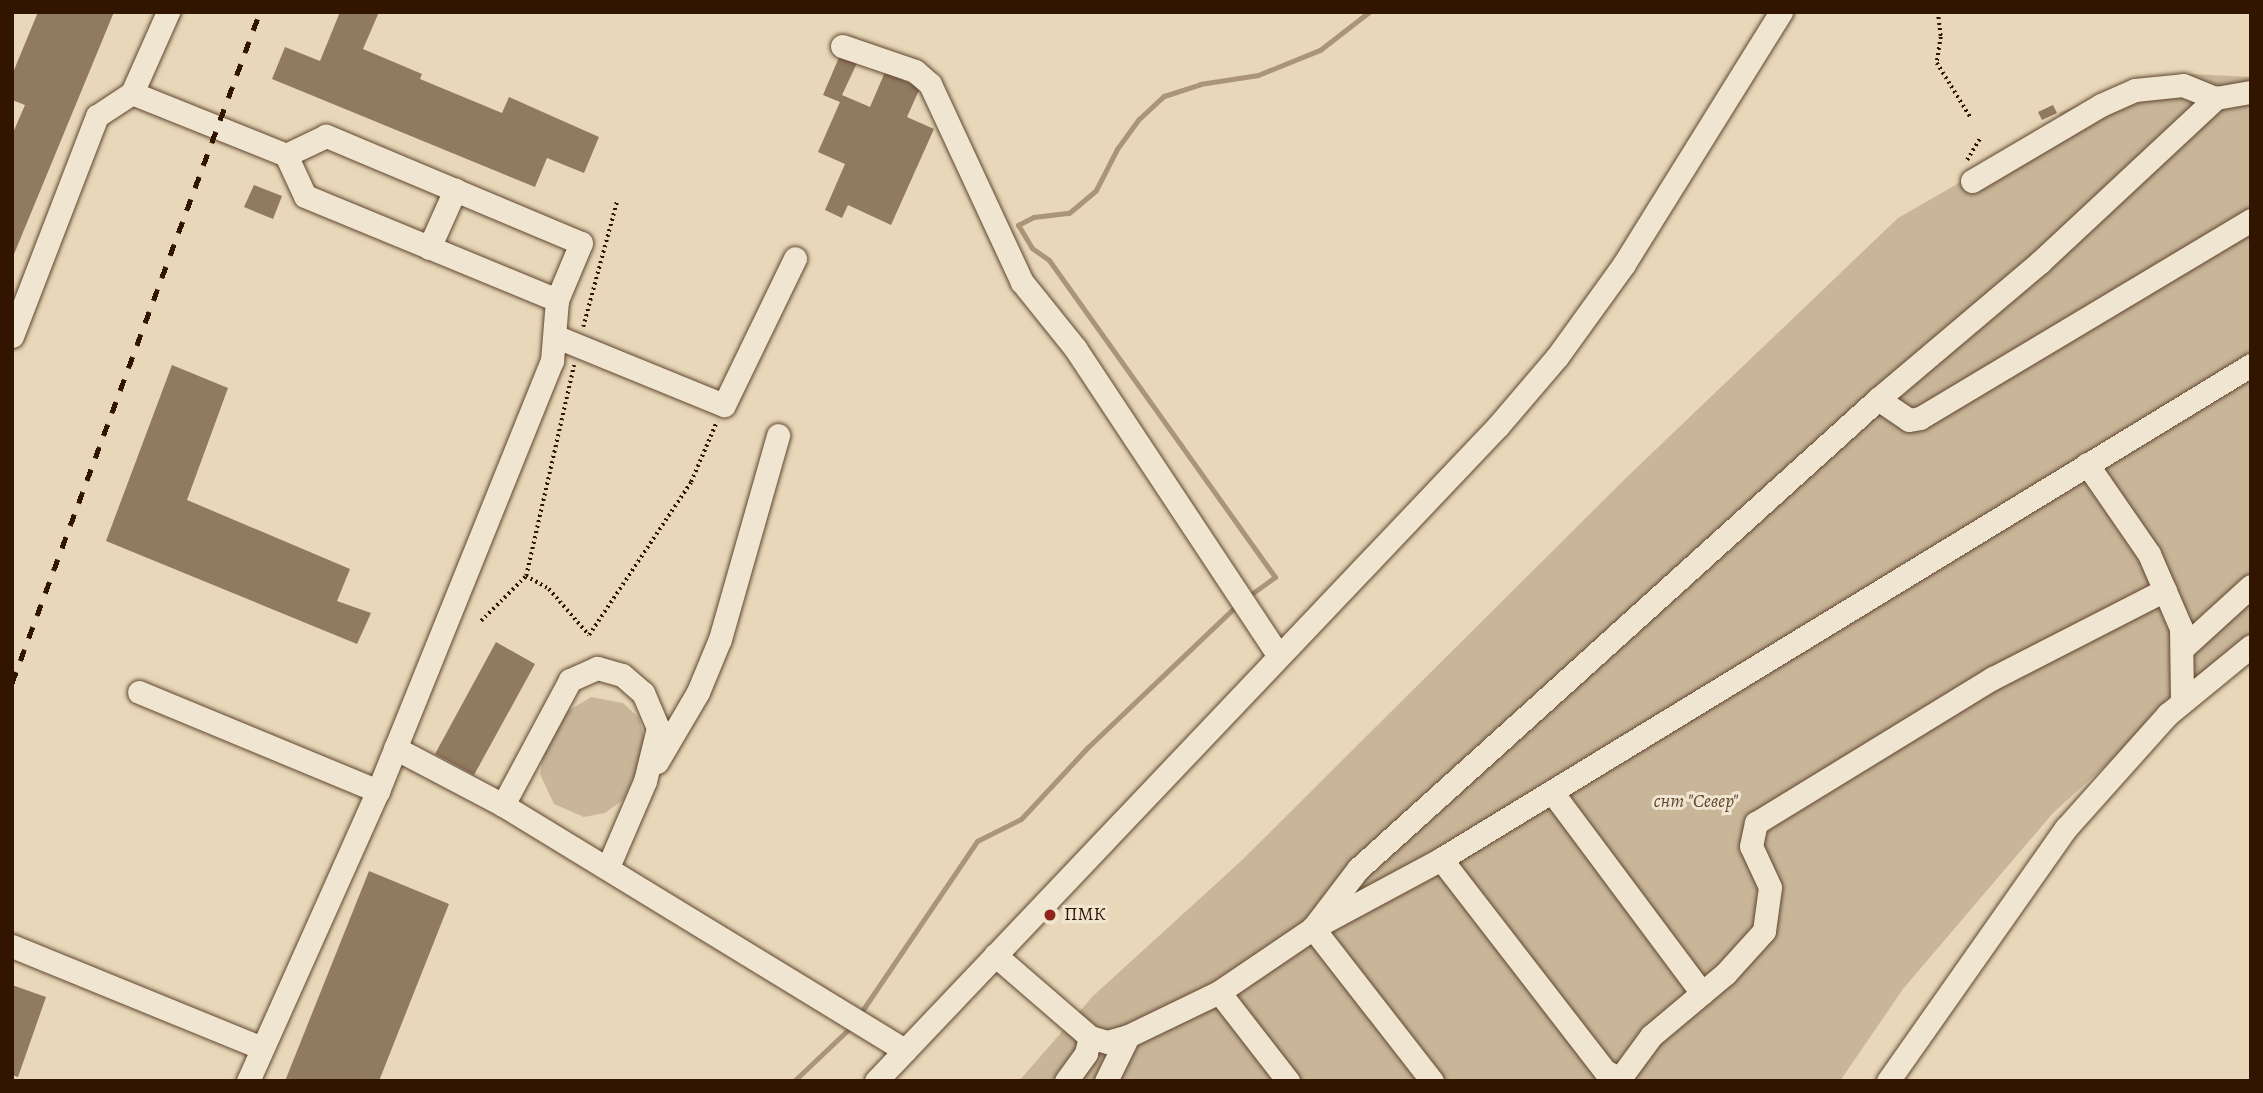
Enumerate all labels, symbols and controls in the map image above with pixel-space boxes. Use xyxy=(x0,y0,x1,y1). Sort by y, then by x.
park label: снт "Север" xyxy=(1654,791,1738,813)
place label: ПМК xyxy=(1064,904,1106,926)
marker: ПМК xyxy=(1042,907,1058,923)

